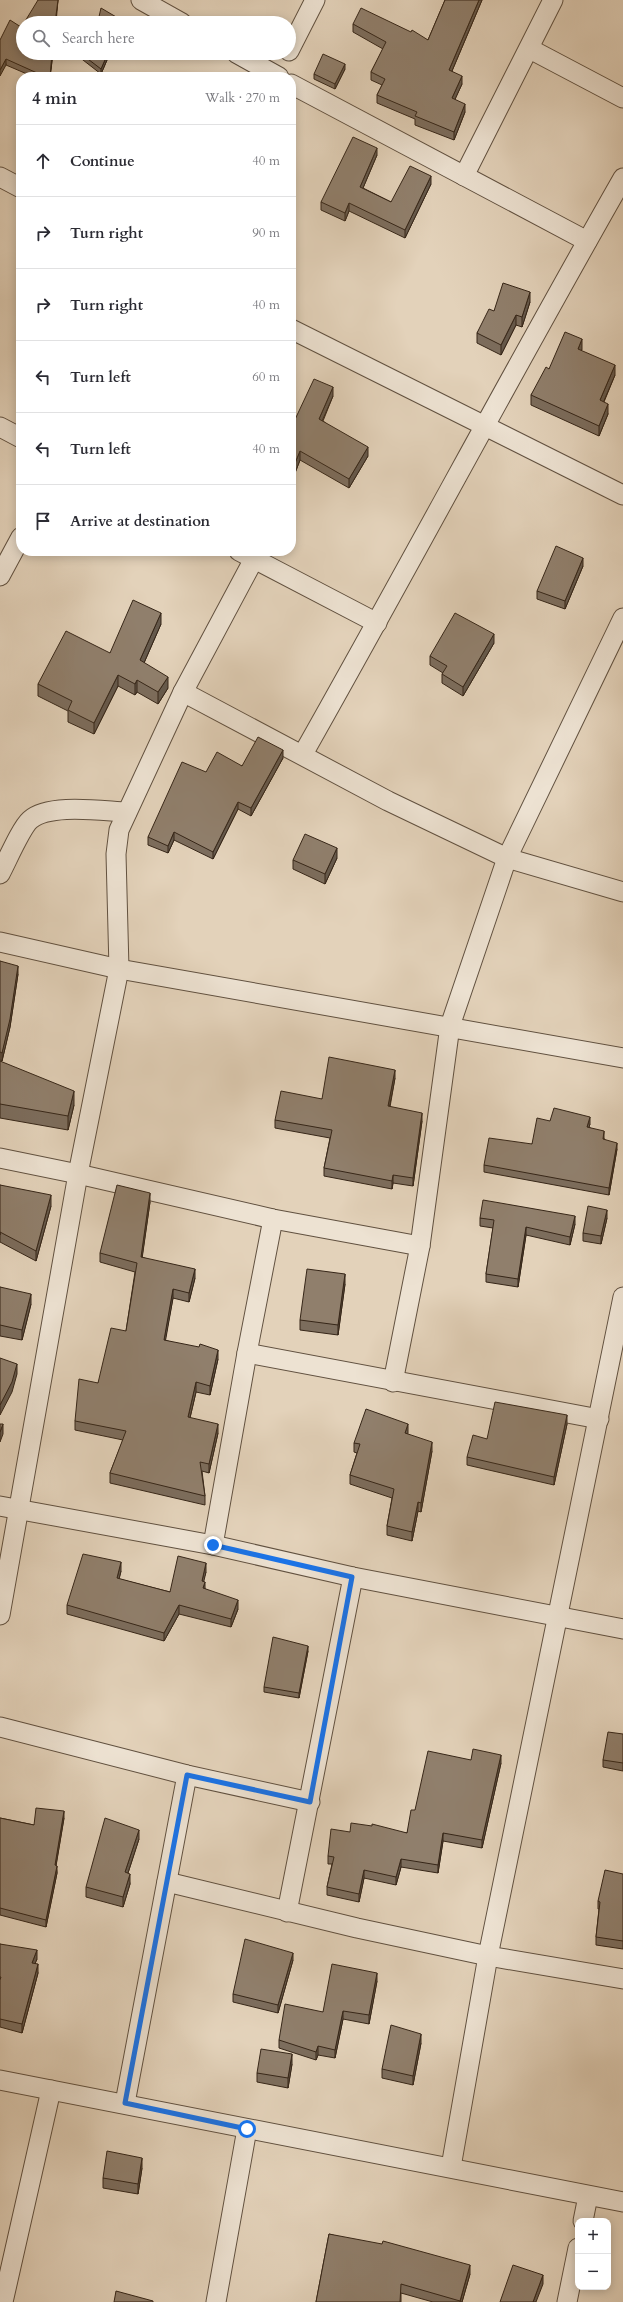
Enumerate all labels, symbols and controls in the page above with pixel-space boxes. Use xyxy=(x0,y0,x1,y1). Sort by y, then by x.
search box xyxy=(16,16,296,60)
icon: search xyxy=(30,27,52,49)
text: Search here xyxy=(62,28,135,48)
text: 4 min xyxy=(32,87,77,110)
text: Walk · 270 m xyxy=(205,89,280,107)
icon: ahead xyxy=(32,150,54,172)
text: Continue xyxy=(70,151,135,171)
text: 40 m xyxy=(252,152,280,170)
icon: right xyxy=(32,222,54,244)
text: Turn right xyxy=(70,223,143,243)
text: 90 m xyxy=(252,224,280,242)
icon: right xyxy=(32,294,54,316)
text: Turn right xyxy=(70,295,143,315)
text: 40 m xyxy=(252,296,280,314)
icon: left xyxy=(32,366,54,388)
text: Turn left xyxy=(70,367,131,387)
text: 60 m xyxy=(252,368,280,386)
icon: left xyxy=(32,438,54,460)
text: Turn left xyxy=(70,439,131,459)
text: 40 m xyxy=(252,440,280,458)
icon: arrive xyxy=(32,510,54,532)
text: Arrive at destination xyxy=(70,511,210,531)
route end xyxy=(204,1536,222,1554)
route start xyxy=(238,2120,256,2138)
map controls xyxy=(575,2218,611,2290)
button: + xyxy=(575,2218,611,2254)
button: − xyxy=(575,2254,611,2290)

